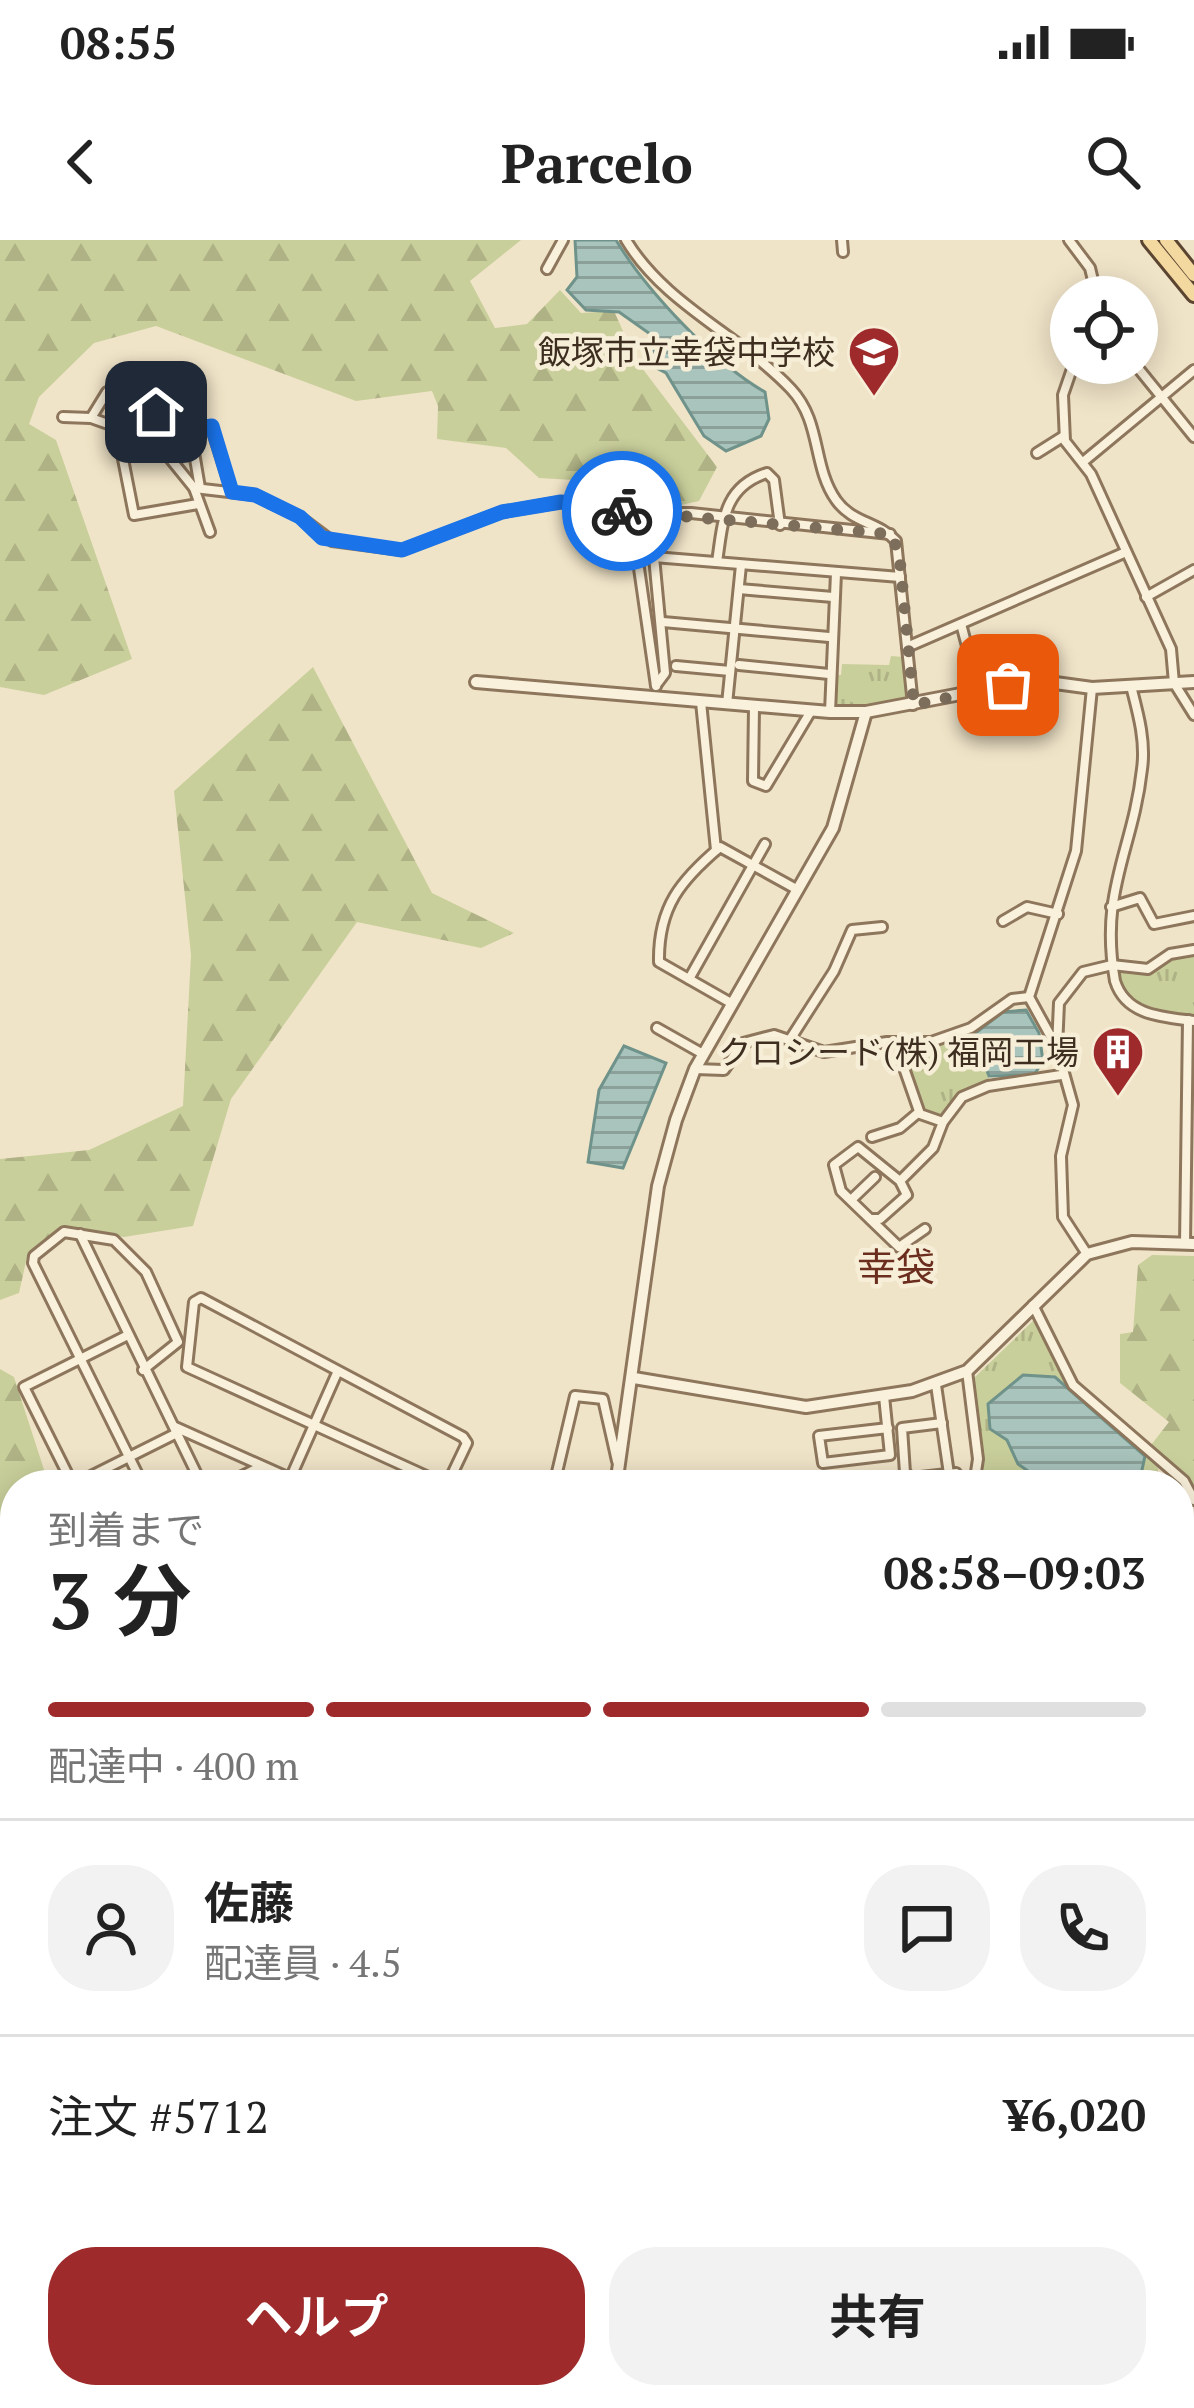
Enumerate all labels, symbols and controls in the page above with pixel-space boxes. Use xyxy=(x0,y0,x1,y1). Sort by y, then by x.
text: 08:55 xyxy=(60,12,177,72)
text: Parcelo xyxy=(501,127,693,198)
icon: back xyxy=(48,129,114,195)
icon: search xyxy=(1080,129,1146,195)
map controls xyxy=(1050,276,1158,384)
button: locate xyxy=(1050,276,1158,384)
school or university icon: 飯塚市立幸袋中学校 xyxy=(846,324,902,398)
place label: 飯塚市立幸袋中学校 xyxy=(538,330,835,373)
pin xyxy=(105,361,207,463)
icon: home xyxy=(123,379,189,445)
courier xyxy=(562,451,682,571)
icon: bike xyxy=(589,478,655,544)
pin xyxy=(957,634,1059,736)
icon: bag xyxy=(975,652,1041,718)
building icon: クロシード(株) 福岡工場 xyxy=(1090,1024,1146,1098)
place label: クロシード(株) 福岡工場 xyxy=(718,1030,1079,1073)
district label: 幸袋 xyxy=(857,1240,935,1292)
text: 到着まで xyxy=(48,1503,204,1555)
text: 08:58–09:03 xyxy=(884,1542,1146,1602)
text: 3 分 xyxy=(48,1548,191,1651)
text: 配達中 · 400 m xyxy=(48,1739,299,1791)
button: person xyxy=(48,1865,174,1991)
button: chat xyxy=(864,1865,990,1991)
button: phone xyxy=(1020,1865,1146,1991)
text: 佐藤 xyxy=(204,1872,294,1932)
text: 配達員 · 4.5 xyxy=(204,1936,402,1988)
text: ¥6,020 xyxy=(1005,2084,1146,2144)
text: 注文 #5712 xyxy=(48,2086,269,2146)
button: ヘルプ xyxy=(48,2247,585,2385)
button: 共有 xyxy=(609,2247,1146,2385)

